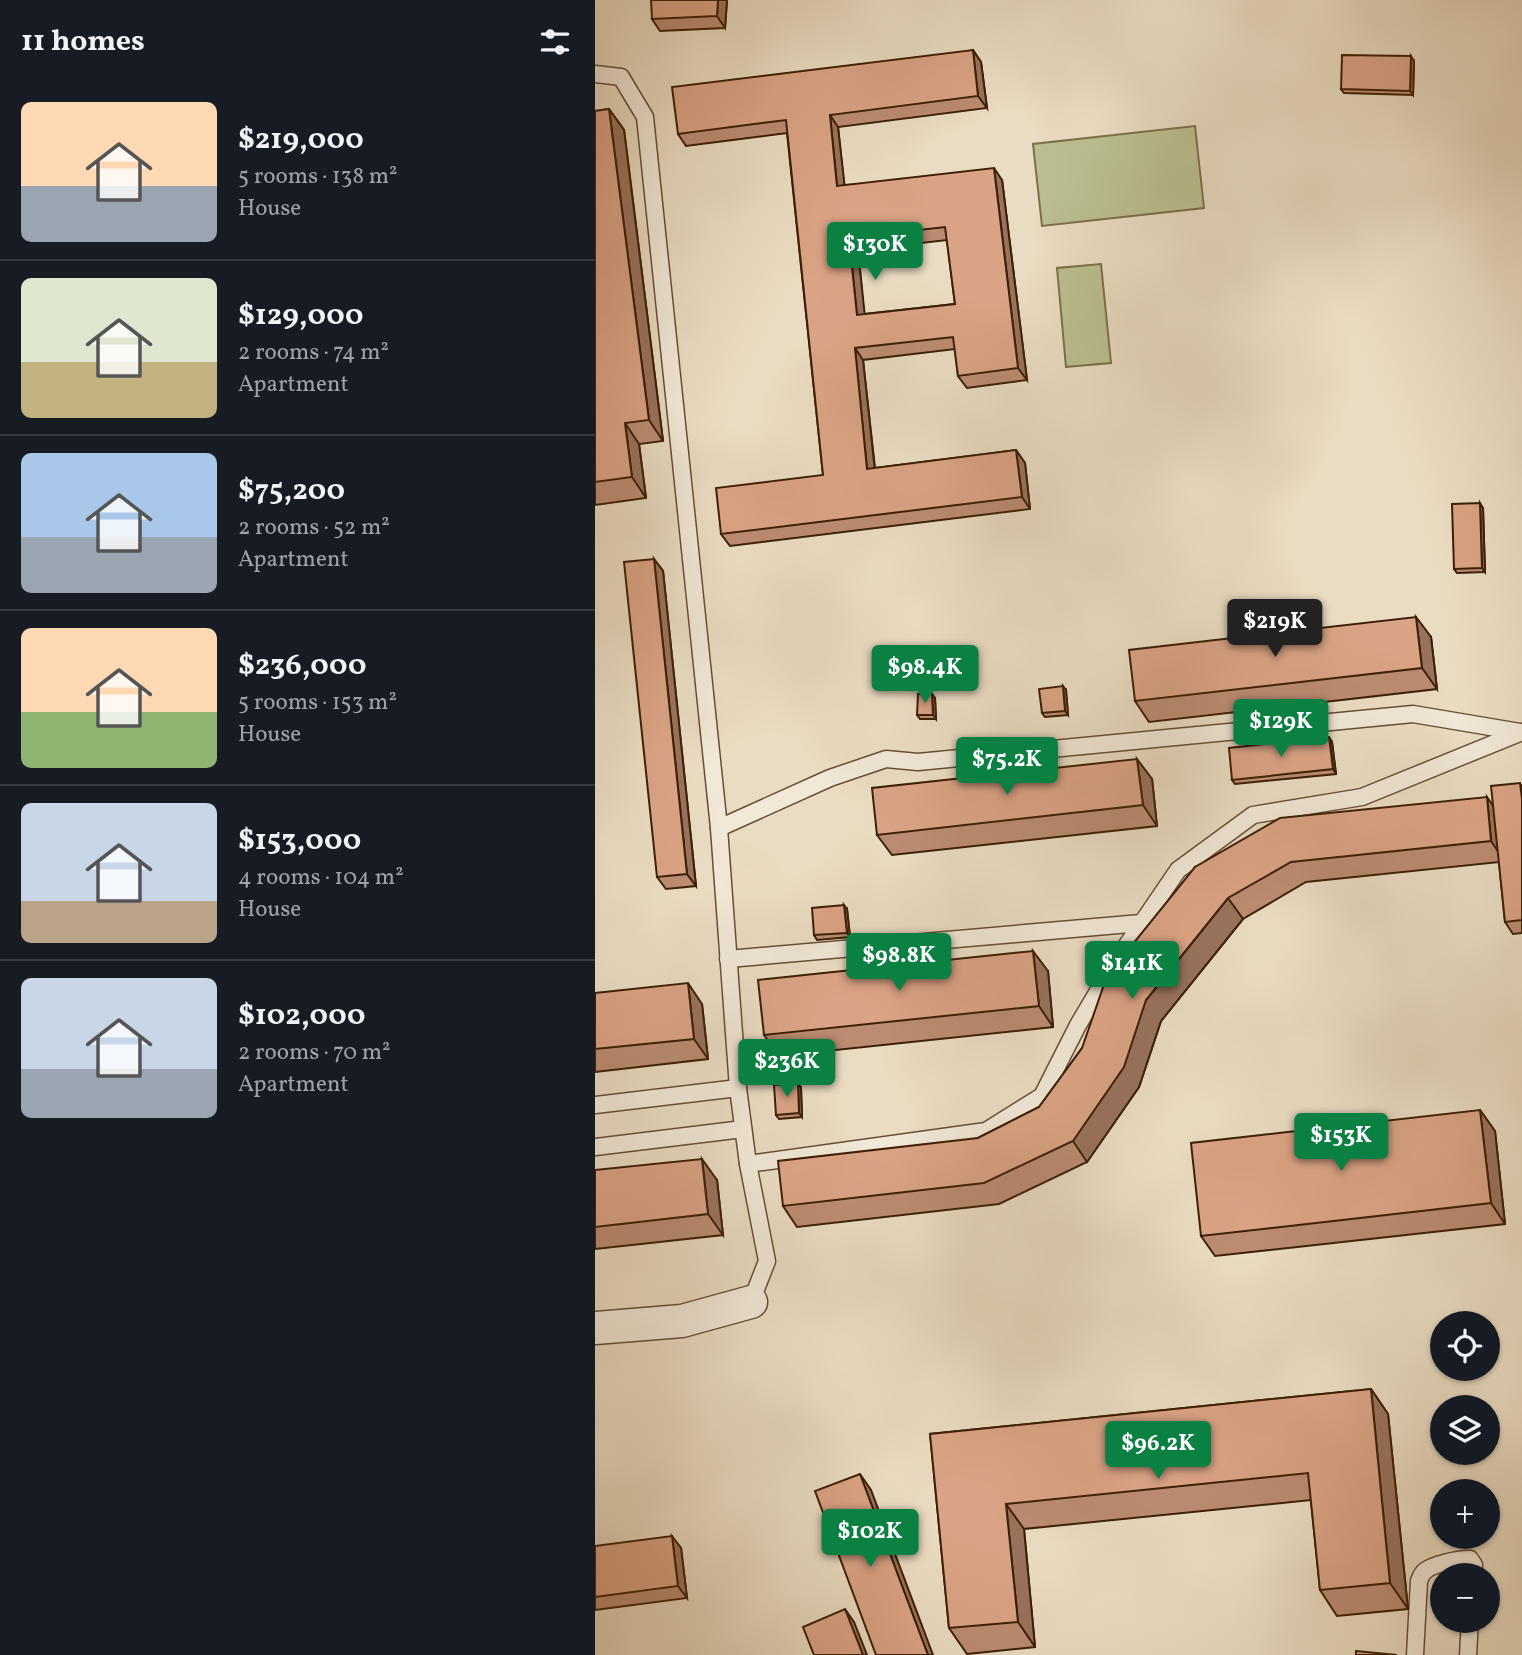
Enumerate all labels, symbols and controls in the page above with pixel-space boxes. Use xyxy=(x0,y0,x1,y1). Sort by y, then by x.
text: 11 homes xyxy=(21,21,145,63)
icon: filters xyxy=(536,23,574,61)
text: $219,000 xyxy=(238,119,364,161)
icon: home xyxy=(77,130,161,214)
text: 5 rooms · 138 m² xyxy=(238,161,398,193)
text: House xyxy=(238,193,301,225)
pin: $130K xyxy=(826,222,924,282)
text: $130K xyxy=(843,229,907,261)
text: $129,000 xyxy=(238,295,364,337)
icon: home xyxy=(77,306,161,390)
text: 2 rooms · 74 m² xyxy=(238,337,389,369)
text: Apartment xyxy=(238,369,349,401)
text: $75,200 xyxy=(238,470,345,512)
icon: home xyxy=(77,481,161,565)
text: 2 rooms · 52 m² xyxy=(238,512,390,544)
text: Apartment xyxy=(238,544,349,576)
pin: $219K xyxy=(1226,600,1324,659)
text: $219K xyxy=(1243,606,1307,638)
text: $236,000 xyxy=(238,645,366,687)
pin: $98.4K xyxy=(868,646,982,705)
text: $98.4K xyxy=(888,652,962,684)
icon: home xyxy=(77,656,161,740)
text: 5 rooms · 153 m² xyxy=(238,687,397,719)
pin: $129K xyxy=(1232,700,1330,759)
text: $129K xyxy=(1249,706,1313,738)
text: House xyxy=(238,719,301,751)
pin: $75.2K xyxy=(950,738,1064,797)
text: $75.2K xyxy=(972,744,1042,776)
text: $153,000 xyxy=(238,820,361,862)
icon: home xyxy=(77,831,161,915)
text: 4 rooms · 104 m² xyxy=(238,862,404,894)
text: House xyxy=(238,894,301,926)
pin: $98.8K xyxy=(842,934,956,993)
text: $98.8K xyxy=(862,940,936,972)
pin: $141K xyxy=(1083,942,1181,1001)
text: $141K xyxy=(1101,948,1163,980)
text: $102,000 xyxy=(238,995,366,1037)
icon: home xyxy=(77,1006,161,1090)
text: 2 rooms · 70 m² xyxy=(238,1037,391,1069)
pin: $236K xyxy=(738,1040,836,1099)
text: $236K xyxy=(754,1046,820,1078)
text: Apartment xyxy=(238,1069,349,1101)
pin: $153K xyxy=(1292,1114,1390,1173)
text: $153K xyxy=(1310,1120,1372,1152)
map controls xyxy=(1430,1311,1500,1633)
button: locate xyxy=(1430,1311,1500,1381)
button: layers xyxy=(1430,1395,1500,1465)
pin: $96.2K xyxy=(1101,1422,1215,1481)
text: $96.2K xyxy=(1121,1428,1195,1460)
button: + xyxy=(1430,1479,1500,1549)
pin: $102K xyxy=(821,1510,919,1569)
text: $102K xyxy=(838,1516,902,1548)
button: − xyxy=(1430,1563,1500,1633)

